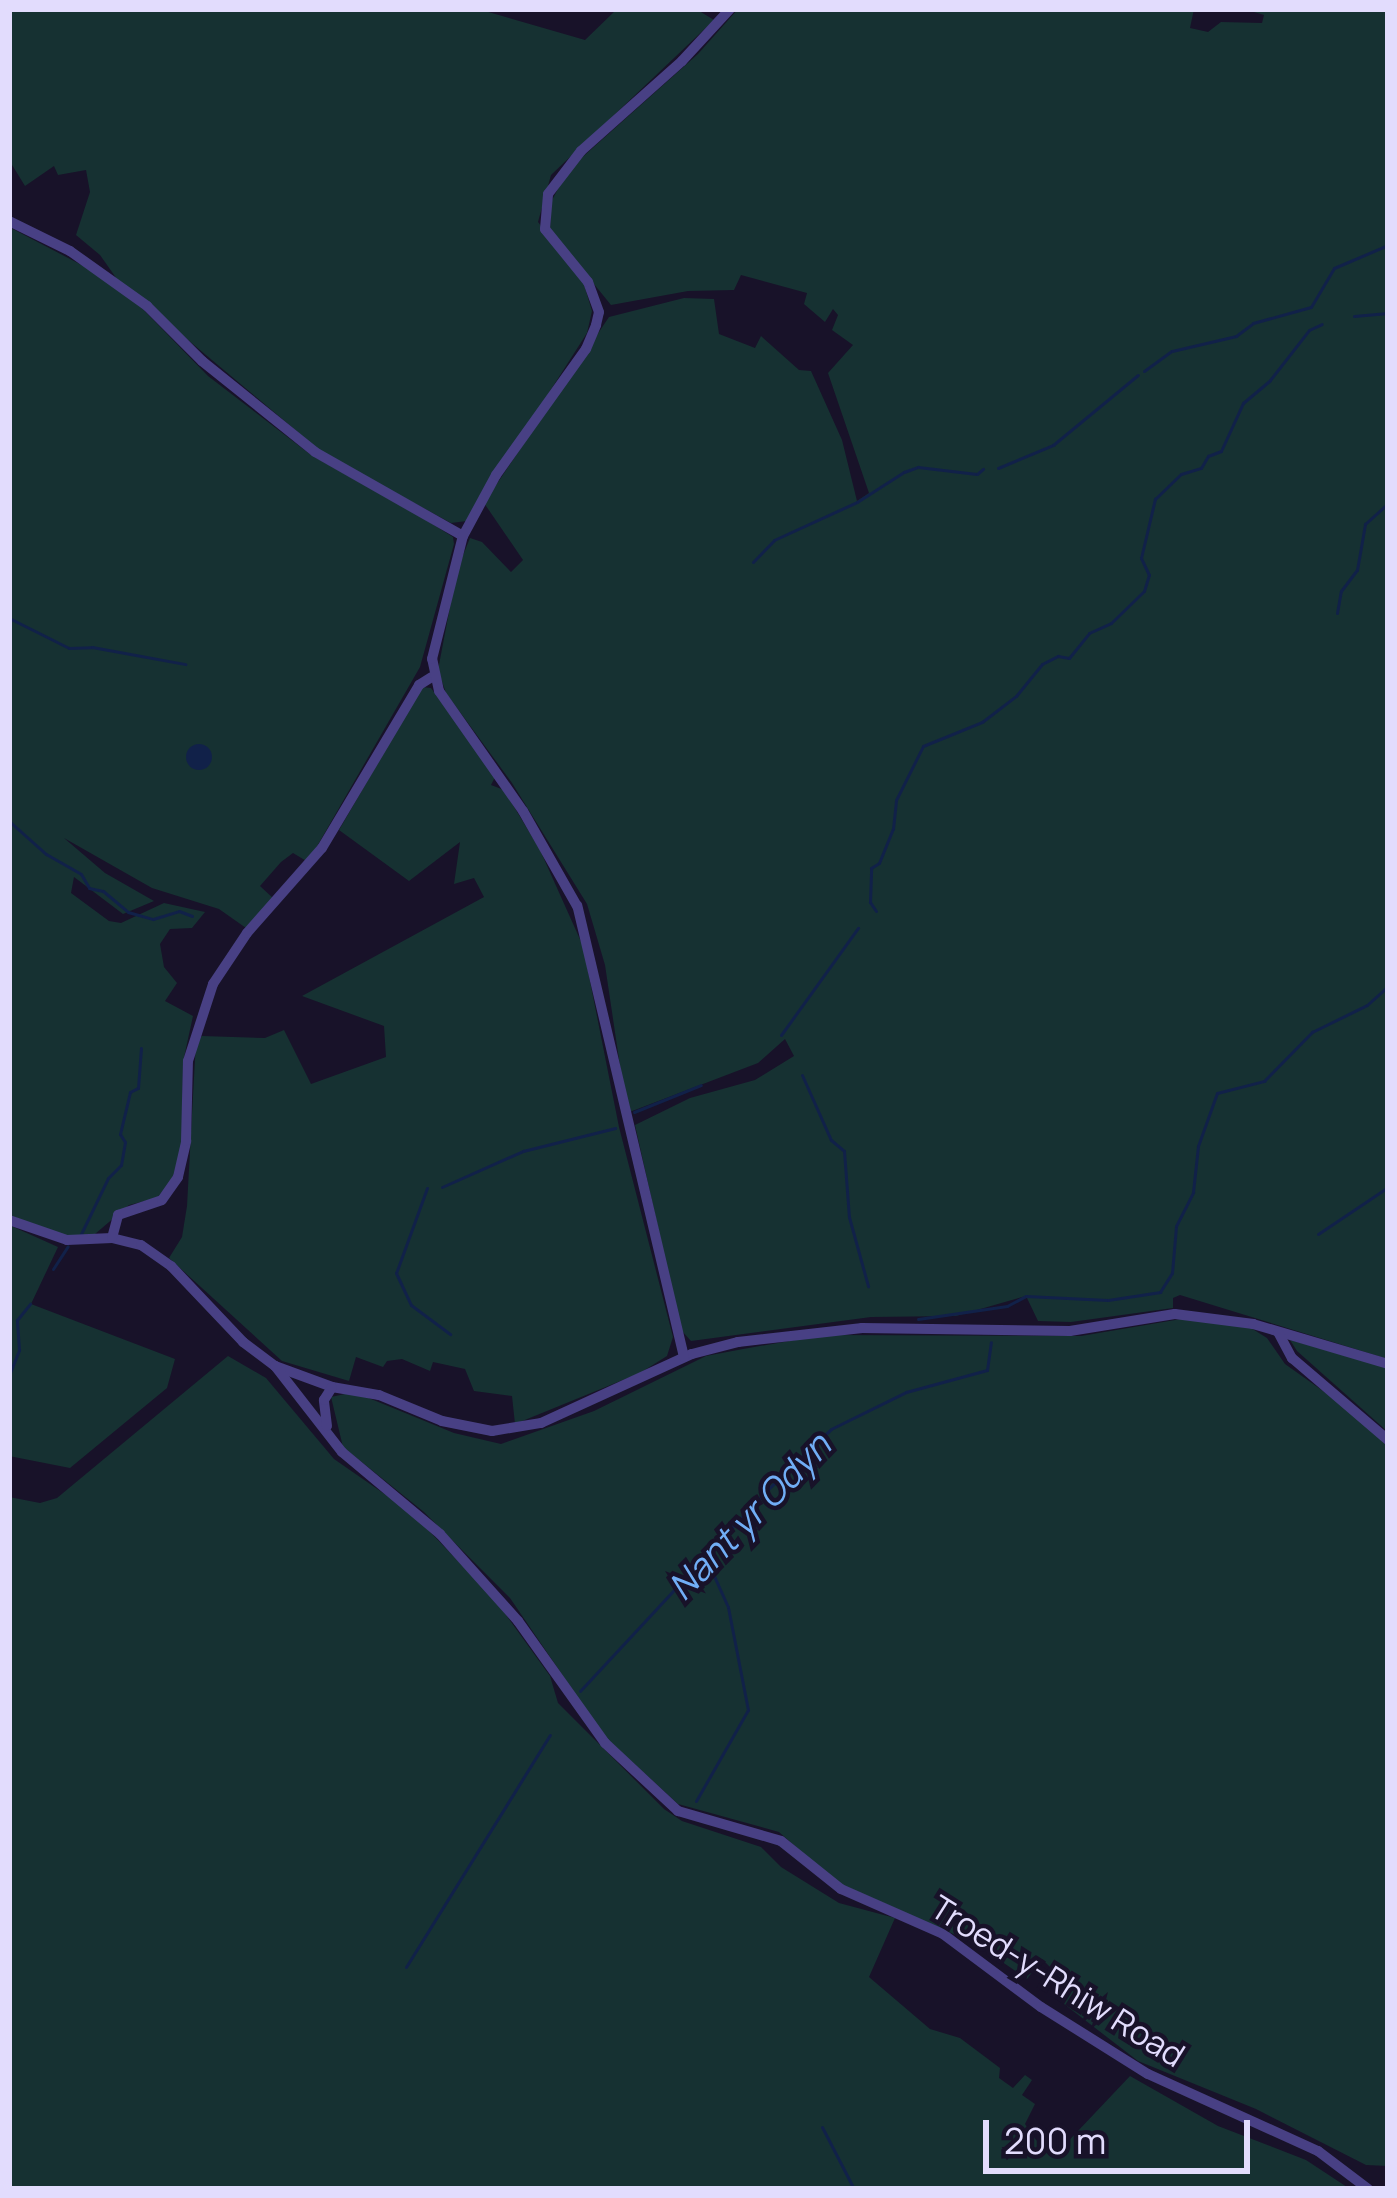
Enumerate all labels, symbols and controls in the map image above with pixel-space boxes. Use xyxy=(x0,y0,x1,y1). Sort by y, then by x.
water label: Nant yr Odyn xyxy=(659,1424,839,1608)
street label: Troed-y-Rhiw Road xyxy=(924,1887,1192,2075)
scale bar xyxy=(989,2096,1256,2170)
text: 200 m xyxy=(1004,2116,1106,2165)

